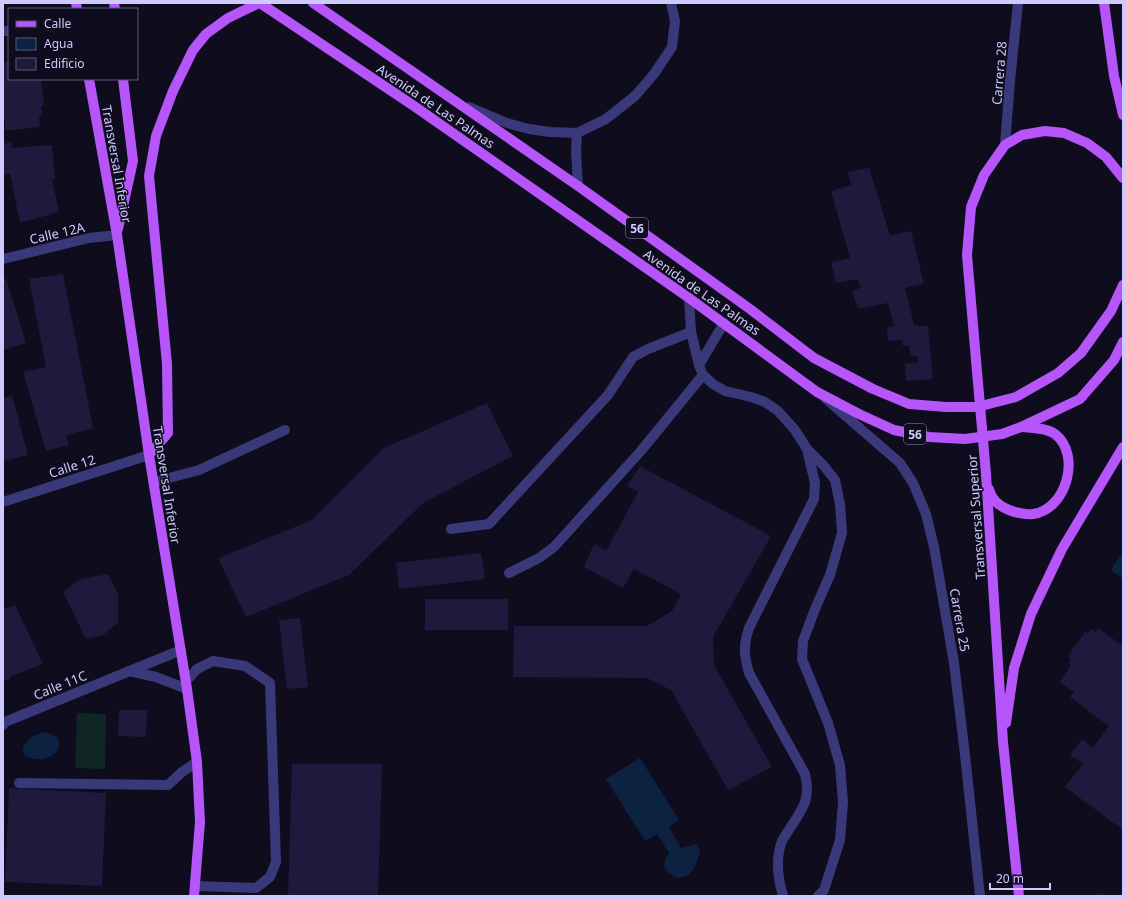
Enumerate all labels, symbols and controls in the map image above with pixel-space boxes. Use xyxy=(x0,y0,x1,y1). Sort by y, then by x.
legend xyxy=(8,8,138,80)
text: Calle xyxy=(44,15,72,32)
text: Agua xyxy=(44,35,73,52)
street label: Carrera 28 xyxy=(987,40,1011,106)
text: Edificio xyxy=(44,55,85,72)
street label: Avenida de Las Palmas xyxy=(373,60,499,152)
street label: Transversal Inferior xyxy=(98,104,136,225)
street label: Calle 12A xyxy=(28,218,87,248)
road number: 56 xyxy=(626,218,648,238)
street label: Avenida de Las Palmas xyxy=(640,245,764,339)
road number: 56 xyxy=(904,424,926,444)
street label: Transversal Inferior xyxy=(149,425,185,546)
street label: Calle 12 xyxy=(46,450,98,482)
street label: Transversal Superior xyxy=(963,453,989,580)
street label: Carrera 25 xyxy=(946,587,974,653)
street label: Calle 11C xyxy=(31,666,89,704)
scale bar xyxy=(990,865,1050,891)
text: 20 m xyxy=(996,870,1024,887)

